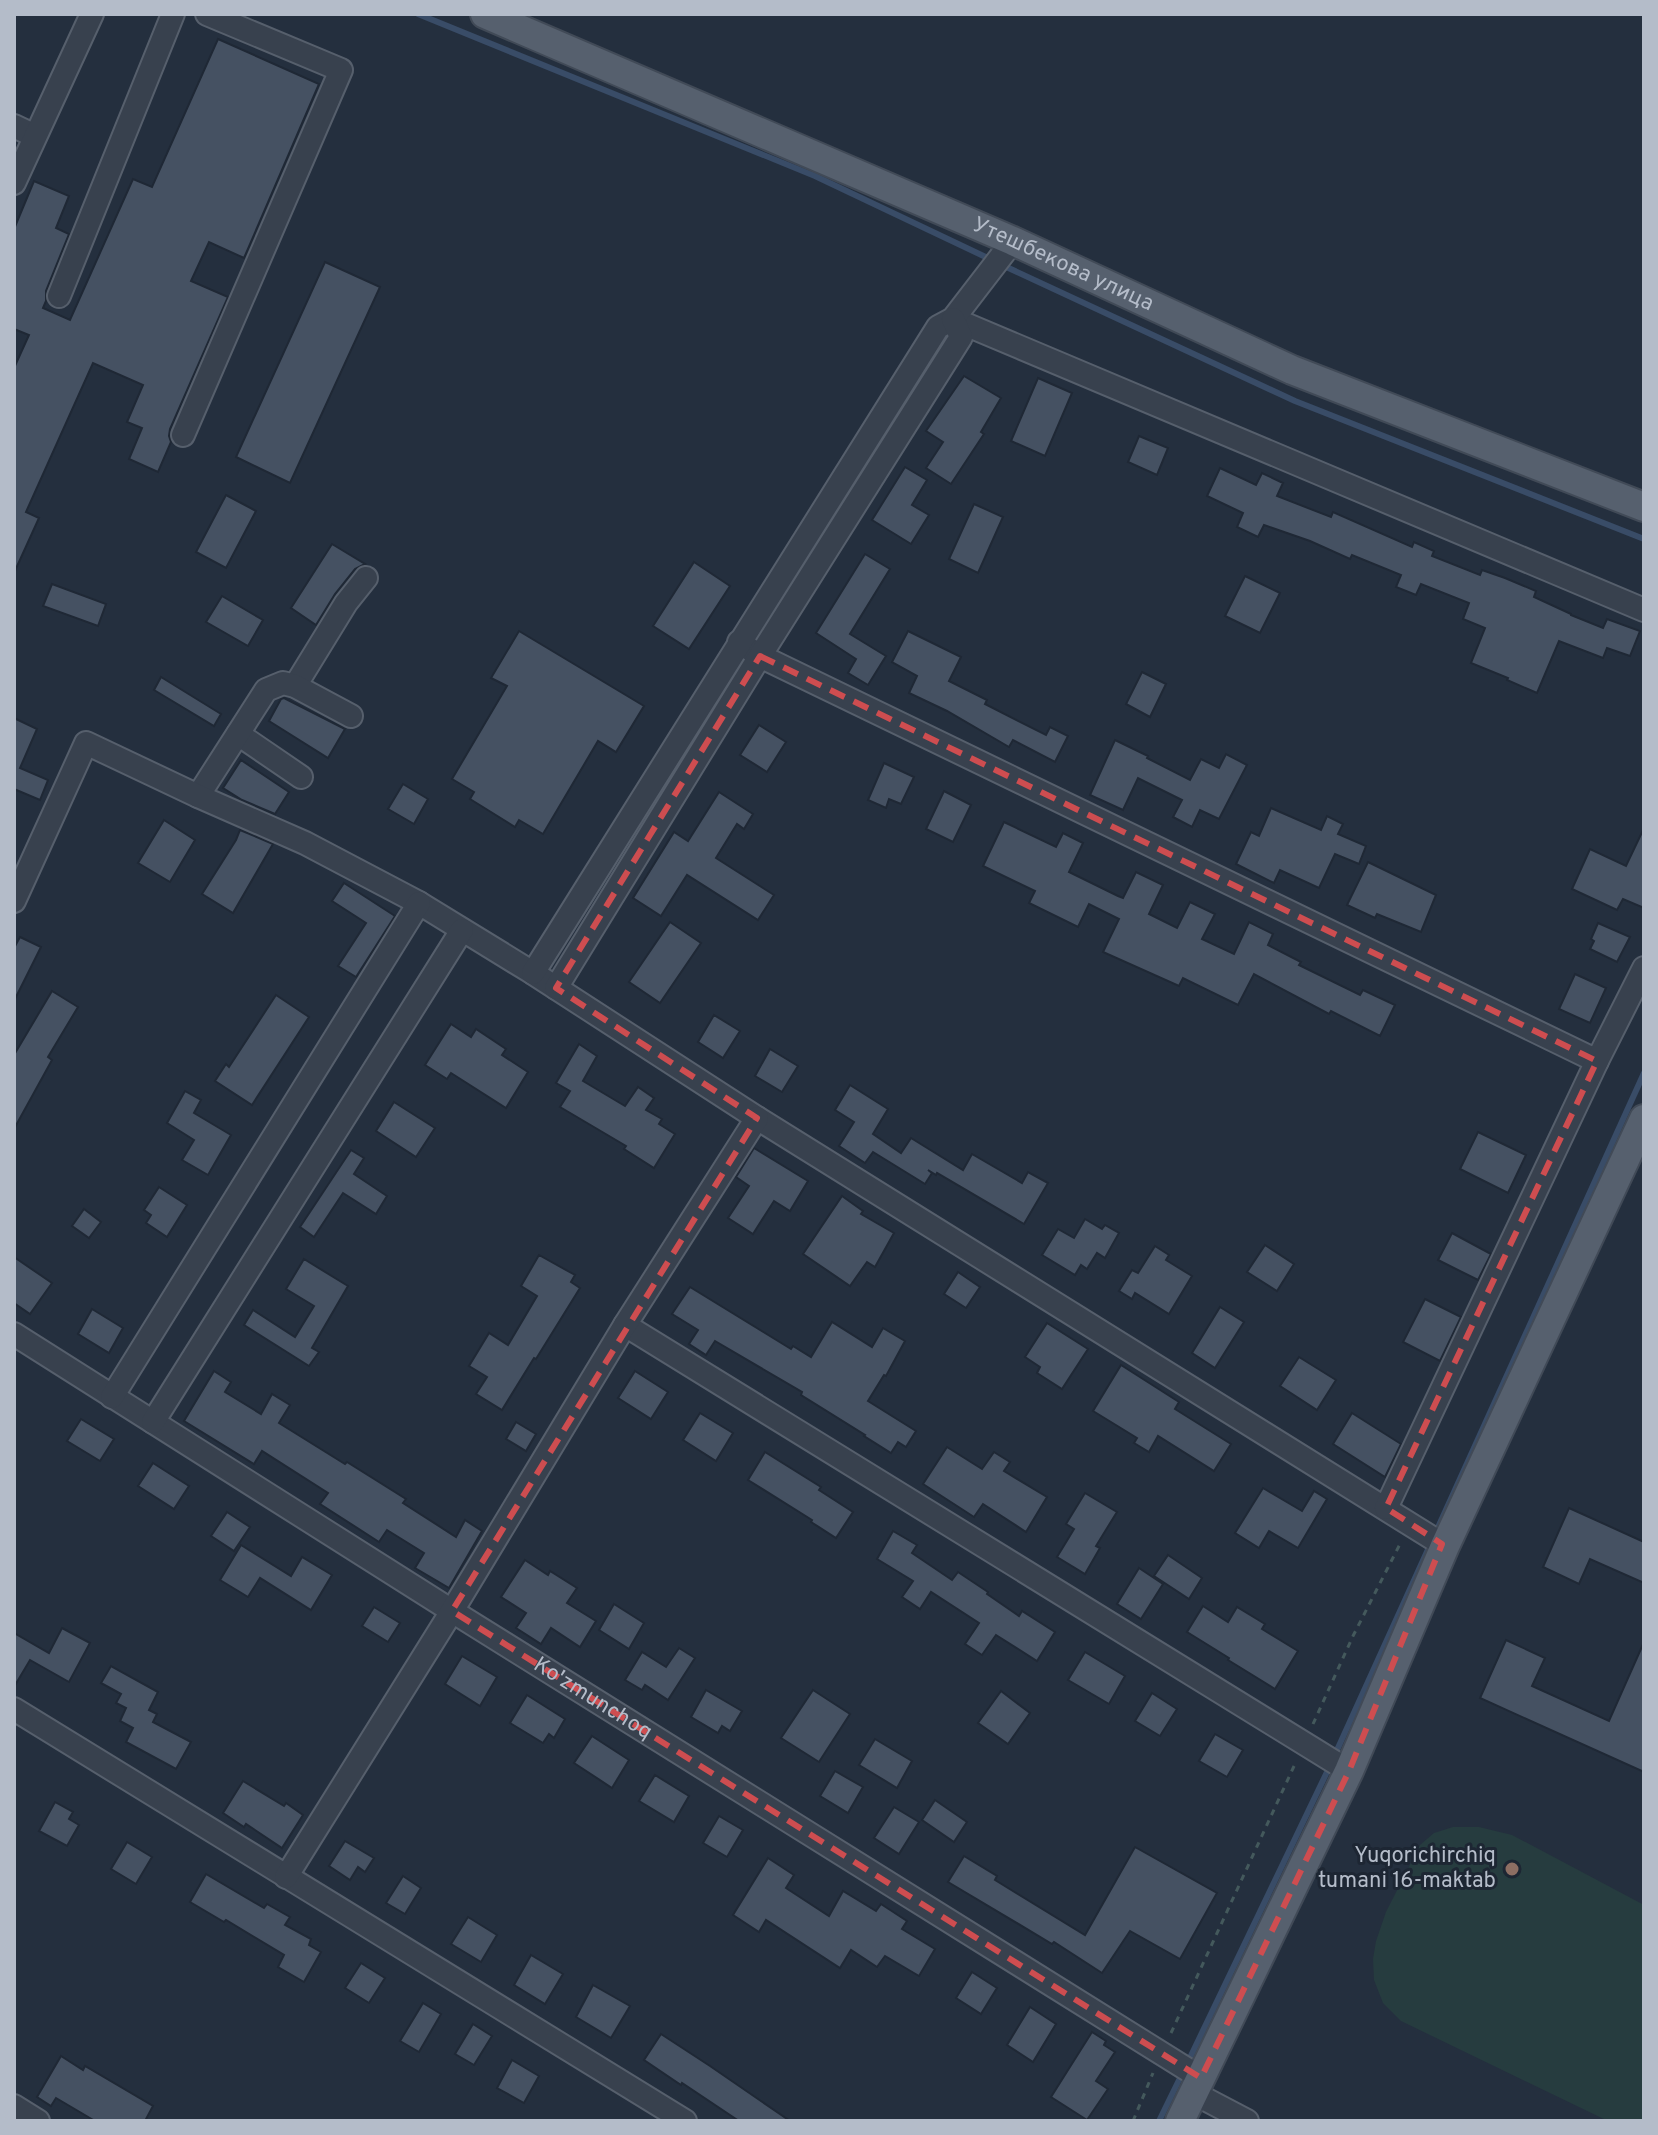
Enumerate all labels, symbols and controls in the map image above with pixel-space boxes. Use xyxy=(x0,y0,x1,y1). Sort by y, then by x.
street label: Утешбекова улица xyxy=(968,212,1158,318)
street label: Ko'zmunchoq xyxy=(528,1652,657,1746)
place label: Yuqorichirchiq tumani 16-maktab xyxy=(1318,1843,1496,1895)
marker: Yuqorichirchiq tumani 16-maktab xyxy=(1503,1860,1521,1878)

